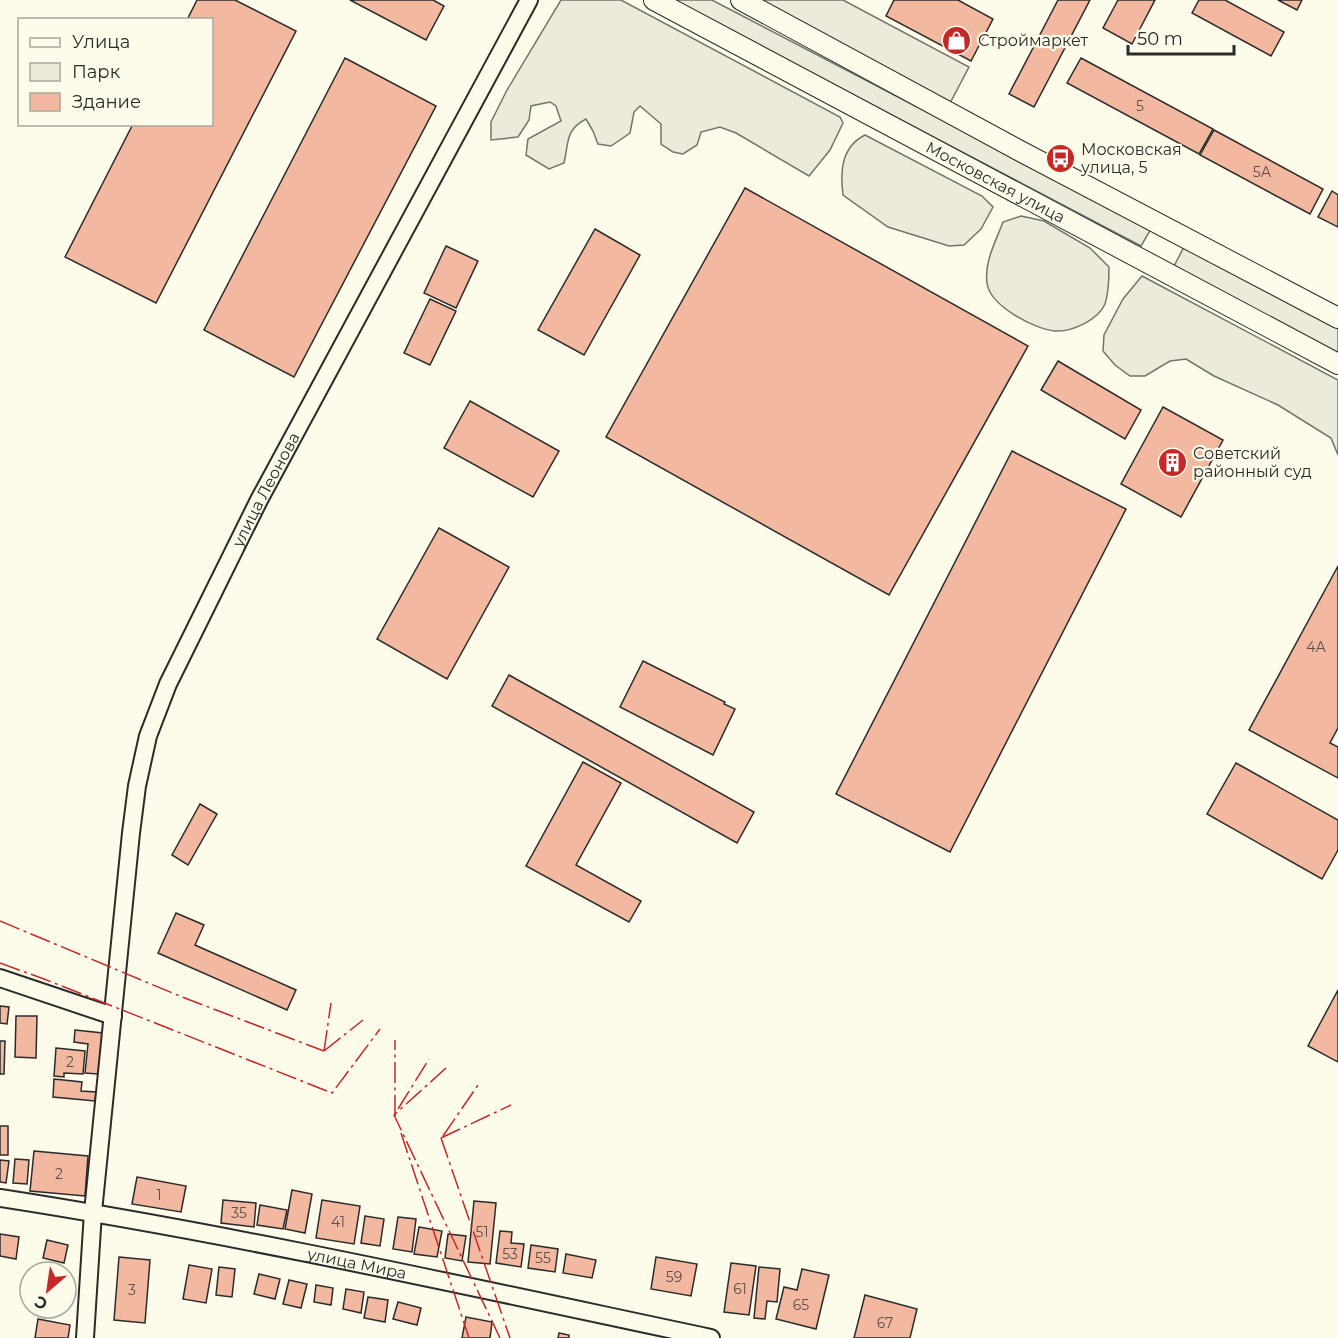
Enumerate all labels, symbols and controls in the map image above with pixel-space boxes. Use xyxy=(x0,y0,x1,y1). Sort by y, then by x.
legend xyxy=(18,18,213,126)
scale bar xyxy=(1128,18,1234,56)
shop icon: Строймаркет xyxy=(941,24,973,56)
text: 50 m xyxy=(1137,28,1183,50)
text: Улица xyxy=(72,31,130,53)
place label: Строймаркет xyxy=(978,31,1088,50)
text: Парк xyxy=(72,61,121,83)
text: Здание xyxy=(72,91,141,113)
house number: 5 xyxy=(1136,97,1144,115)
street label: Московская улица xyxy=(923,137,1068,227)
place label: Московская улица, 5 xyxy=(1080,140,1182,177)
bus stop icon: Московская улица, 5 xyxy=(1044,142,1076,174)
house number: 5А xyxy=(1253,163,1272,181)
street label: улица Леонова xyxy=(228,429,304,551)
place label: Советский районный суд xyxy=(1193,444,1312,481)
building icon: Советский районный суд xyxy=(1156,446,1188,478)
house number: 4А xyxy=(1306,638,1326,656)
house number: 2 xyxy=(66,1053,74,1071)
house number: 2 xyxy=(55,1165,63,1183)
house number: 1 xyxy=(156,1186,162,1204)
house number: 35 xyxy=(231,1204,247,1222)
house number: 41 xyxy=(331,1213,345,1231)
house number: 51 xyxy=(476,1223,488,1241)
street label: улица Мира xyxy=(305,1244,408,1283)
house number: 53 xyxy=(502,1245,518,1263)
house number: 55 xyxy=(535,1249,551,1267)
north arrow xyxy=(18,1260,78,1320)
house number: 59 xyxy=(666,1268,682,1286)
house number: 61 xyxy=(733,1280,747,1298)
house number: 3 xyxy=(128,1281,136,1299)
text: С xyxy=(31,1291,51,1314)
house number: 65 xyxy=(793,1296,809,1314)
house number: 67 xyxy=(877,1314,893,1332)

